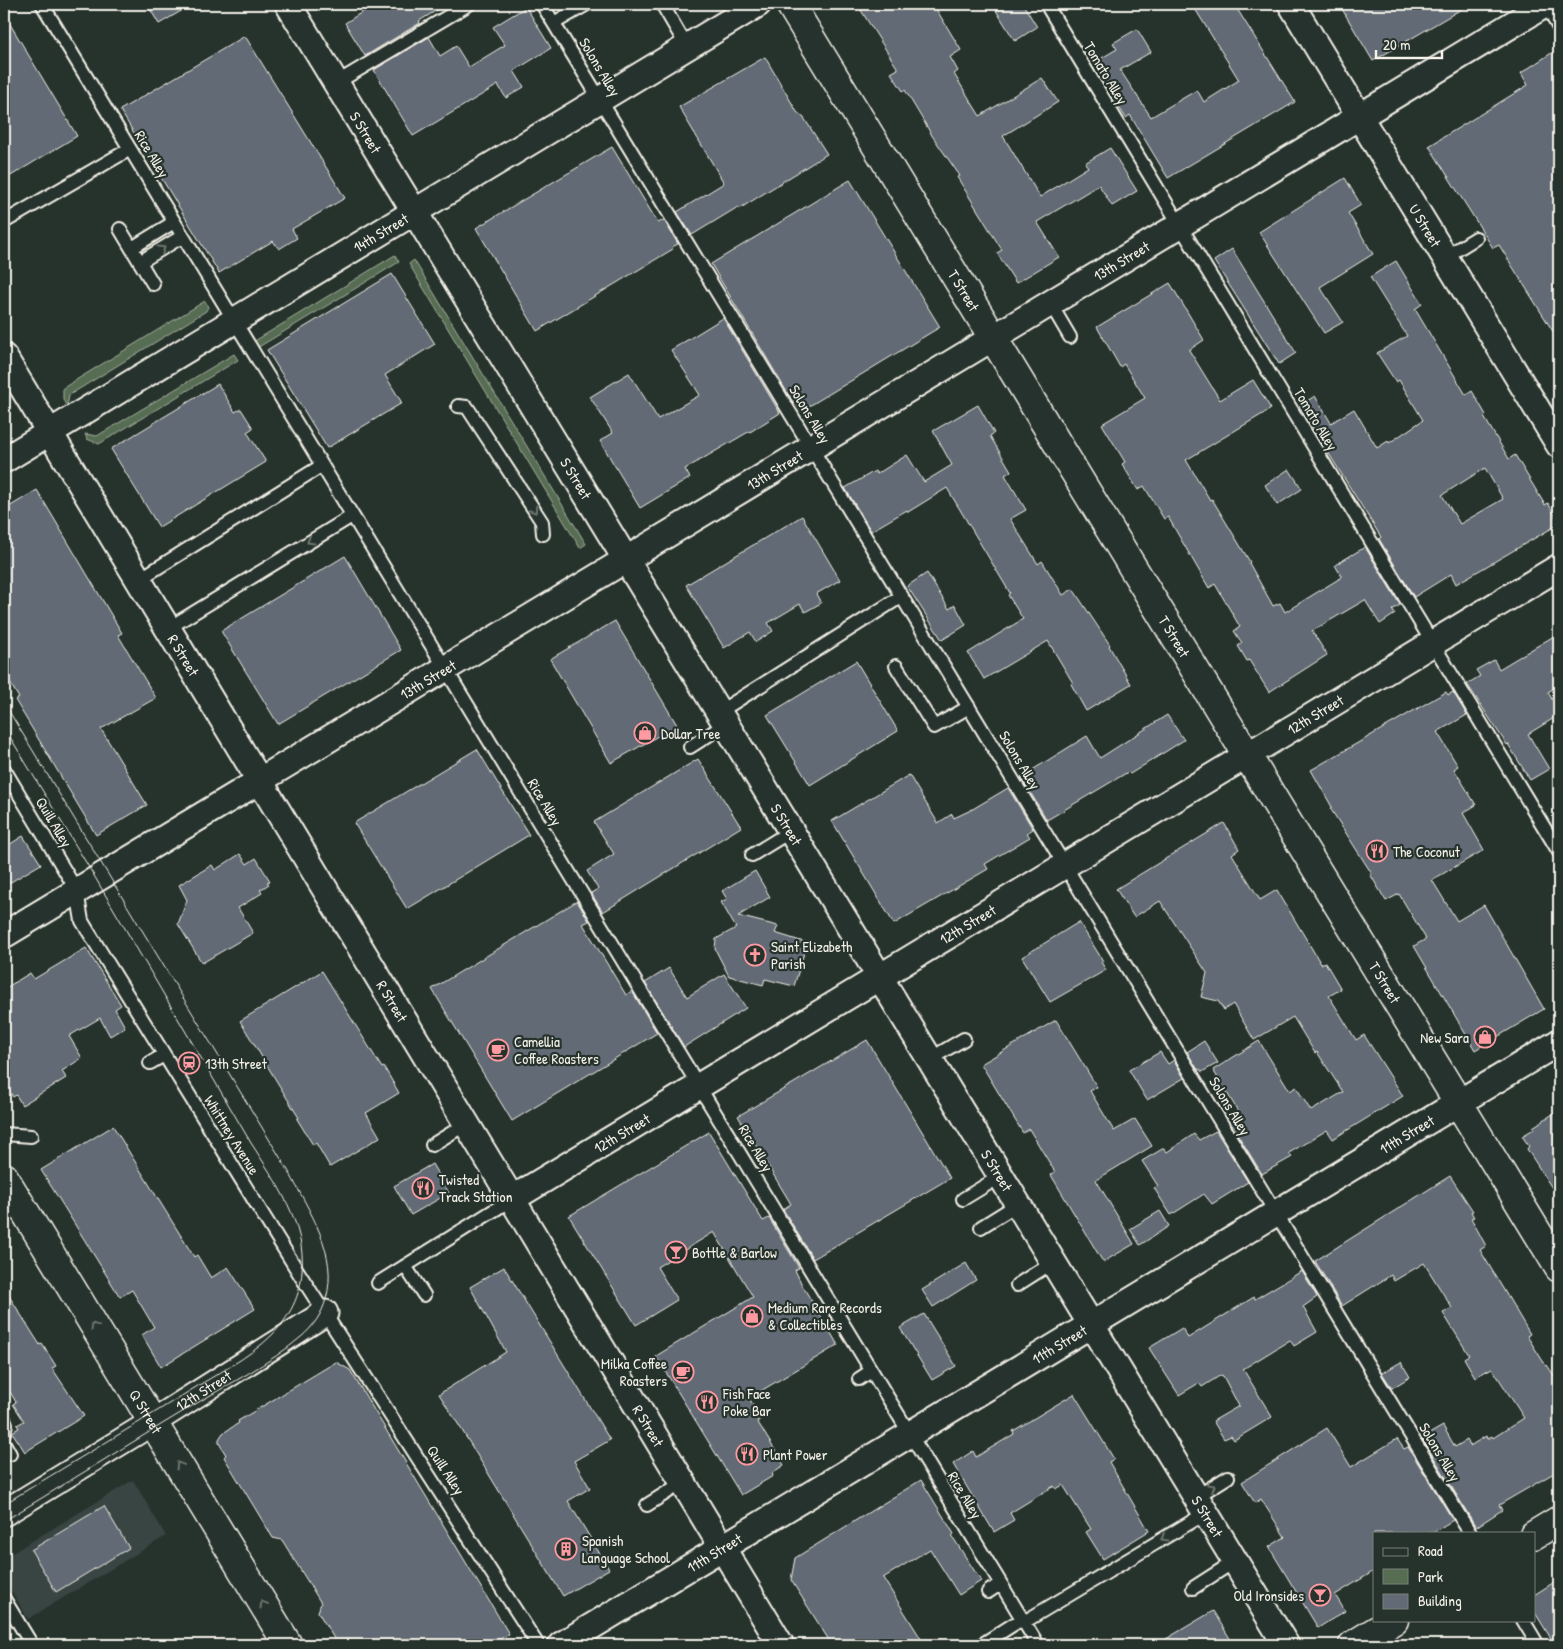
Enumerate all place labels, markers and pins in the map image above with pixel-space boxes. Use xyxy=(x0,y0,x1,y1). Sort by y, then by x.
shop icon: Dollar Tree xyxy=(633,721,657,745)
place label: Dollar Tree xyxy=(661,723,721,744)
restaurant icon: The Coconut xyxy=(1365,839,1389,863)
place label: The Coconut xyxy=(1393,841,1461,862)
place label: Saint Elizabeth Parish xyxy=(771,936,852,974)
church icon: Saint Elizabeth Parish xyxy=(743,943,767,967)
shop icon: New Sara xyxy=(1473,1025,1497,1049)
place label: New Sara xyxy=(1420,1027,1469,1048)
place label: Camellia Coffee Roasters xyxy=(514,1031,599,1069)
cafe icon: Camellia Coffee Roasters xyxy=(486,1038,510,1062)
station icon: 13th Street xyxy=(177,1051,201,1075)
place label: 13th Street xyxy=(205,1053,268,1074)
place label: Twisted Track Station xyxy=(439,1169,513,1207)
restaurant icon: Twisted Track Station xyxy=(411,1176,435,1200)
bar icon: Bottle & Barlow xyxy=(664,1240,688,1264)
place label: Bottle & Barlow xyxy=(692,1242,777,1263)
place label: Medium Rare Records & Collectibles xyxy=(768,1297,882,1335)
shop icon: Medium Rare Records & Collectibles xyxy=(740,1304,764,1328)
place label: Milka Coffee Roasters xyxy=(601,1353,667,1391)
cafe icon: Milka Coffee Roasters xyxy=(671,1360,695,1384)
place label: Fish Face Poke Bar xyxy=(722,1383,771,1421)
restaurant icon: Fish Face Poke Bar xyxy=(695,1390,719,1414)
restaurant icon: Plant Power xyxy=(735,1442,759,1466)
place label: Plant Power xyxy=(763,1444,828,1465)
place label: Spanish Language School xyxy=(582,1530,670,1568)
building icon: Spanish Language School xyxy=(554,1537,578,1561)
bar icon: Old Ironsides xyxy=(1308,1583,1332,1607)
place label: Old Ironsides xyxy=(1234,1585,1304,1606)

